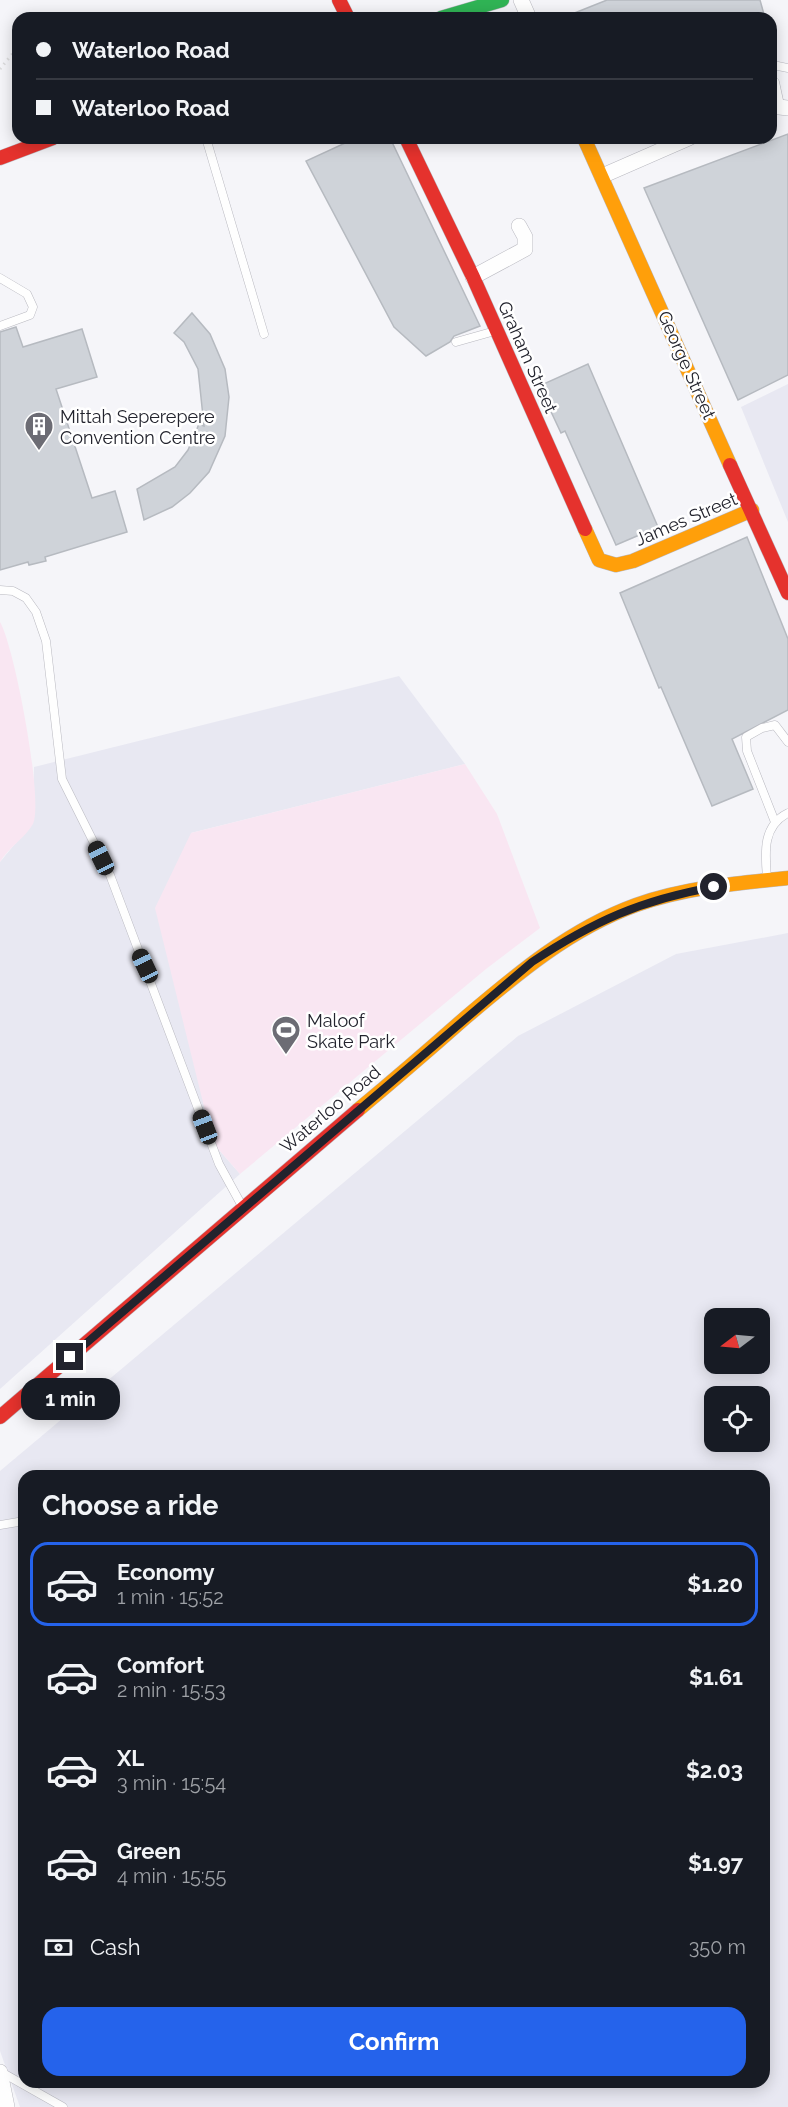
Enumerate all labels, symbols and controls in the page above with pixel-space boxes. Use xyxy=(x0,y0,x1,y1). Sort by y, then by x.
text: Waterloo Road xyxy=(72,37,230,63)
text: Waterloo Road xyxy=(72,95,230,121)
street label: Graham Street xyxy=(494,298,562,416)
street label: George Street xyxy=(654,308,720,422)
place label: Mittah Seperepere Convention Centre xyxy=(60,406,216,448)
building icon: Mittah Seperepere Convention Centre xyxy=(23,410,55,452)
street label: James Street xyxy=(632,488,740,550)
car xyxy=(85,838,117,878)
route start xyxy=(700,873,727,900)
car xyxy=(129,946,161,986)
place label: Maloof Skate Park xyxy=(307,1010,395,1052)
sports icon: Maloof Skate Park xyxy=(270,1014,302,1056)
street label: Waterloo Road xyxy=(276,1061,384,1157)
car xyxy=(190,1107,220,1147)
north arrow xyxy=(704,1308,770,1374)
map controls xyxy=(704,1308,770,1452)
route end xyxy=(56,1343,83,1370)
callout: 1 min xyxy=(20,1378,119,1420)
button: locate xyxy=(704,1386,770,1452)
text: 1 min xyxy=(45,1387,96,1411)
text: Choose a ride xyxy=(42,1490,218,1521)
icon: car xyxy=(45,1557,99,1611)
text: Economy xyxy=(117,1559,215,1585)
text: $1.20 xyxy=(687,1571,743,1597)
text: 1 min · 15:52 xyxy=(117,1585,224,1609)
icon: car xyxy=(45,1650,99,1704)
text: Comfort xyxy=(117,1652,204,1678)
text: $1.61 xyxy=(689,1664,743,1690)
text: 2 min · 15:53 xyxy=(117,1678,226,1702)
icon: car xyxy=(45,1743,99,1797)
text: XL xyxy=(117,1745,144,1771)
text: $2.03 xyxy=(686,1757,743,1783)
text: 3 min · 15:54 xyxy=(117,1771,226,1795)
icon: car xyxy=(45,1836,99,1890)
text: Green xyxy=(117,1838,181,1864)
text: $1.97 xyxy=(688,1850,743,1876)
text: 4 min · 15:55 xyxy=(117,1864,226,1888)
icon: cash xyxy=(42,1931,75,1964)
text: Cash xyxy=(90,1934,141,1960)
text: 350 m xyxy=(689,1935,746,1959)
button: Confirm xyxy=(42,2007,746,2076)

